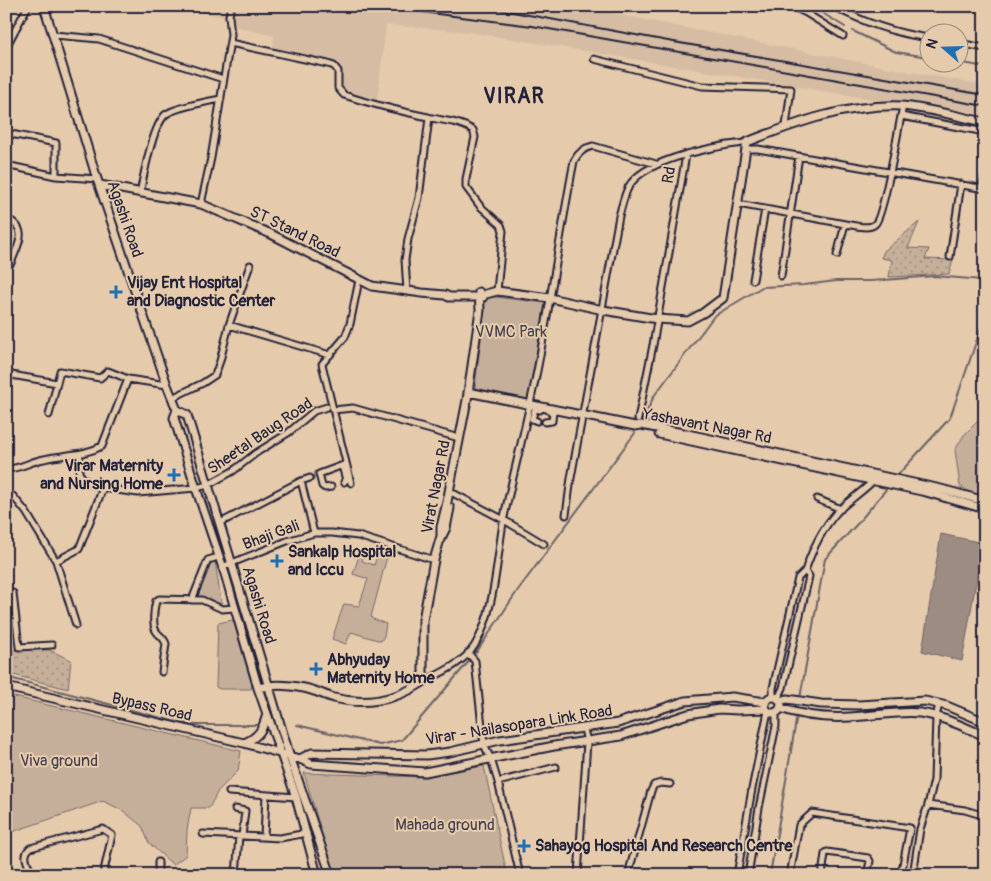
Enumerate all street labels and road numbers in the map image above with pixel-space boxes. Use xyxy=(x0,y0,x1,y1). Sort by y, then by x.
street label: Rd xyxy=(658,165,680,185)
street label: Agashi Road xyxy=(102,178,148,260)
street label: ST Stand Road xyxy=(247,202,343,262)
street label: Sheetal Baug Road xyxy=(204,393,316,479)
street label: Yashavant Nagar Rd xyxy=(640,403,773,448)
street label: Virat Nagar Rd xyxy=(417,438,455,536)
street label: Bhaji Gali xyxy=(240,516,302,554)
street label: Agashi Road xyxy=(238,564,280,646)
street label: Bypass Road xyxy=(110,688,194,726)
street label: Virar - Nailasopara Link Road xyxy=(424,700,614,750)

